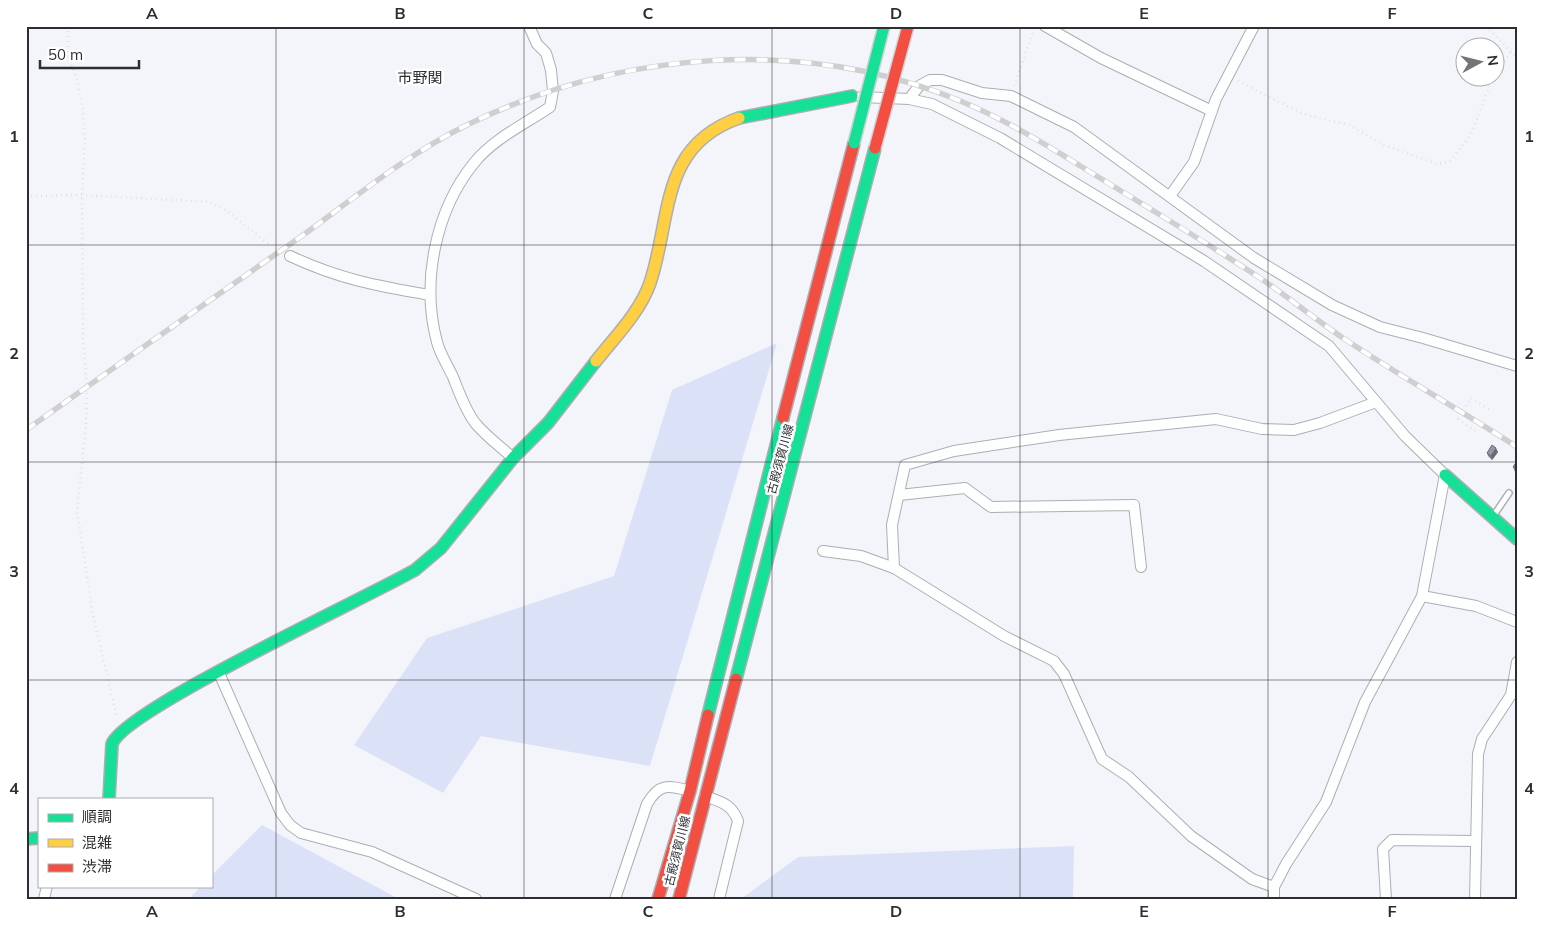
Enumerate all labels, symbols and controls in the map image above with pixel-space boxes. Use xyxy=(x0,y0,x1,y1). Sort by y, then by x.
text: A xyxy=(146,3,158,23)
text: B xyxy=(394,3,406,23)
text: C xyxy=(643,3,654,23)
text: D xyxy=(890,3,902,23)
text: E xyxy=(1139,3,1149,23)
text: F xyxy=(1387,3,1397,23)
scale bar xyxy=(40,38,139,70)
north arrow xyxy=(1456,38,1506,88)
text: 50 m xyxy=(48,45,83,64)
text: N xyxy=(1483,54,1502,67)
district label: 市野関 xyxy=(397,68,443,87)
text: 1 xyxy=(9,126,19,146)
text: 1 xyxy=(1524,126,1534,146)
text: 2 xyxy=(9,343,19,363)
text: 2 xyxy=(1524,343,1534,363)
street label: 古殿須賀川線 xyxy=(763,422,797,496)
text: 3 xyxy=(9,561,19,581)
text: 3 xyxy=(1524,561,1534,581)
text: 4 xyxy=(9,778,19,798)
text: 4 xyxy=(1524,778,1534,798)
legend xyxy=(38,798,212,888)
text: 順調 xyxy=(82,807,112,826)
street label: 古殿須賀川線 xyxy=(661,814,693,888)
text: 混雑 xyxy=(82,833,112,852)
text: 渋滞 xyxy=(82,857,112,876)
text: A xyxy=(146,901,158,921)
text: B xyxy=(394,901,406,921)
text: C xyxy=(643,901,654,921)
text: D xyxy=(890,901,902,921)
text: E xyxy=(1139,901,1149,921)
text: F xyxy=(1387,901,1397,921)

